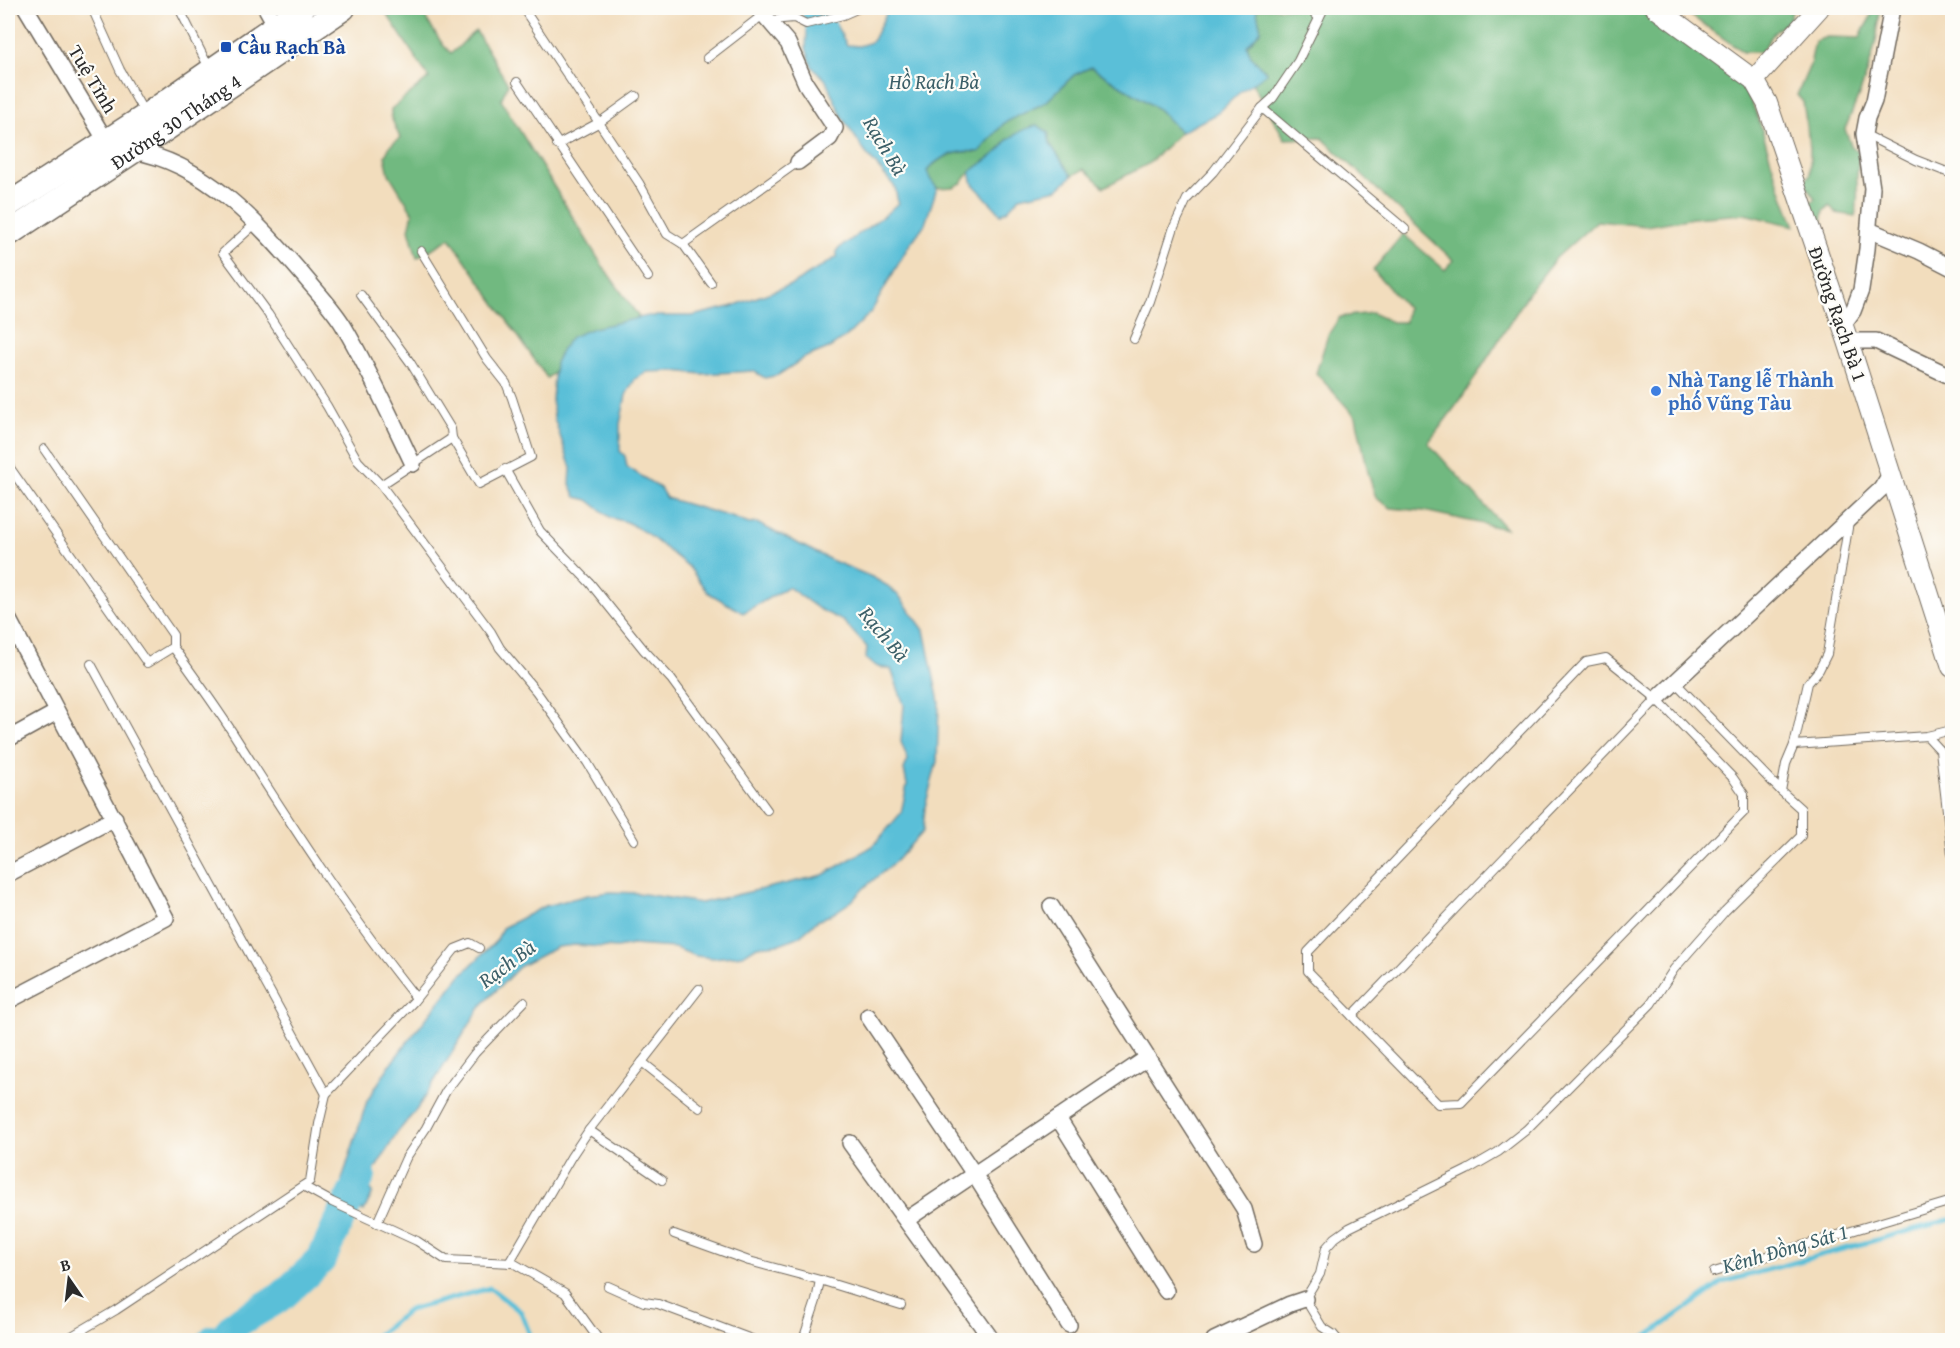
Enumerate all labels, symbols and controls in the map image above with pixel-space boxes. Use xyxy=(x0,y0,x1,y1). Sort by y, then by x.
place label: Cầu Rạch Bà xyxy=(238,32,347,61)
street label: Tuệ Tĩnh xyxy=(62,39,125,118)
marker: Cầu Rạch Bà xyxy=(219,40,233,54)
street label: Đường 30 Tháng 4 xyxy=(105,66,247,176)
water label: Hồ Rạch Bà xyxy=(888,66,979,97)
water label: Rạch Bà xyxy=(855,109,915,182)
street label: Đường Rạch Bà 1 xyxy=(1802,242,1875,385)
place label: Nhà Tang lễ Thành phố Vũng Tàu xyxy=(1668,365,1834,417)
marker: Nhà Tang lễ Thành phố Vũng Tàu xyxy=(1649,384,1663,398)
water label: Rạch Bà xyxy=(851,598,917,668)
water label: Rạch Bà xyxy=(471,932,542,996)
water label: Kênh Đồng Sát 1 xyxy=(1717,1216,1851,1282)
north arrow xyxy=(39,1249,99,1309)
text: B xyxy=(58,1252,73,1277)

